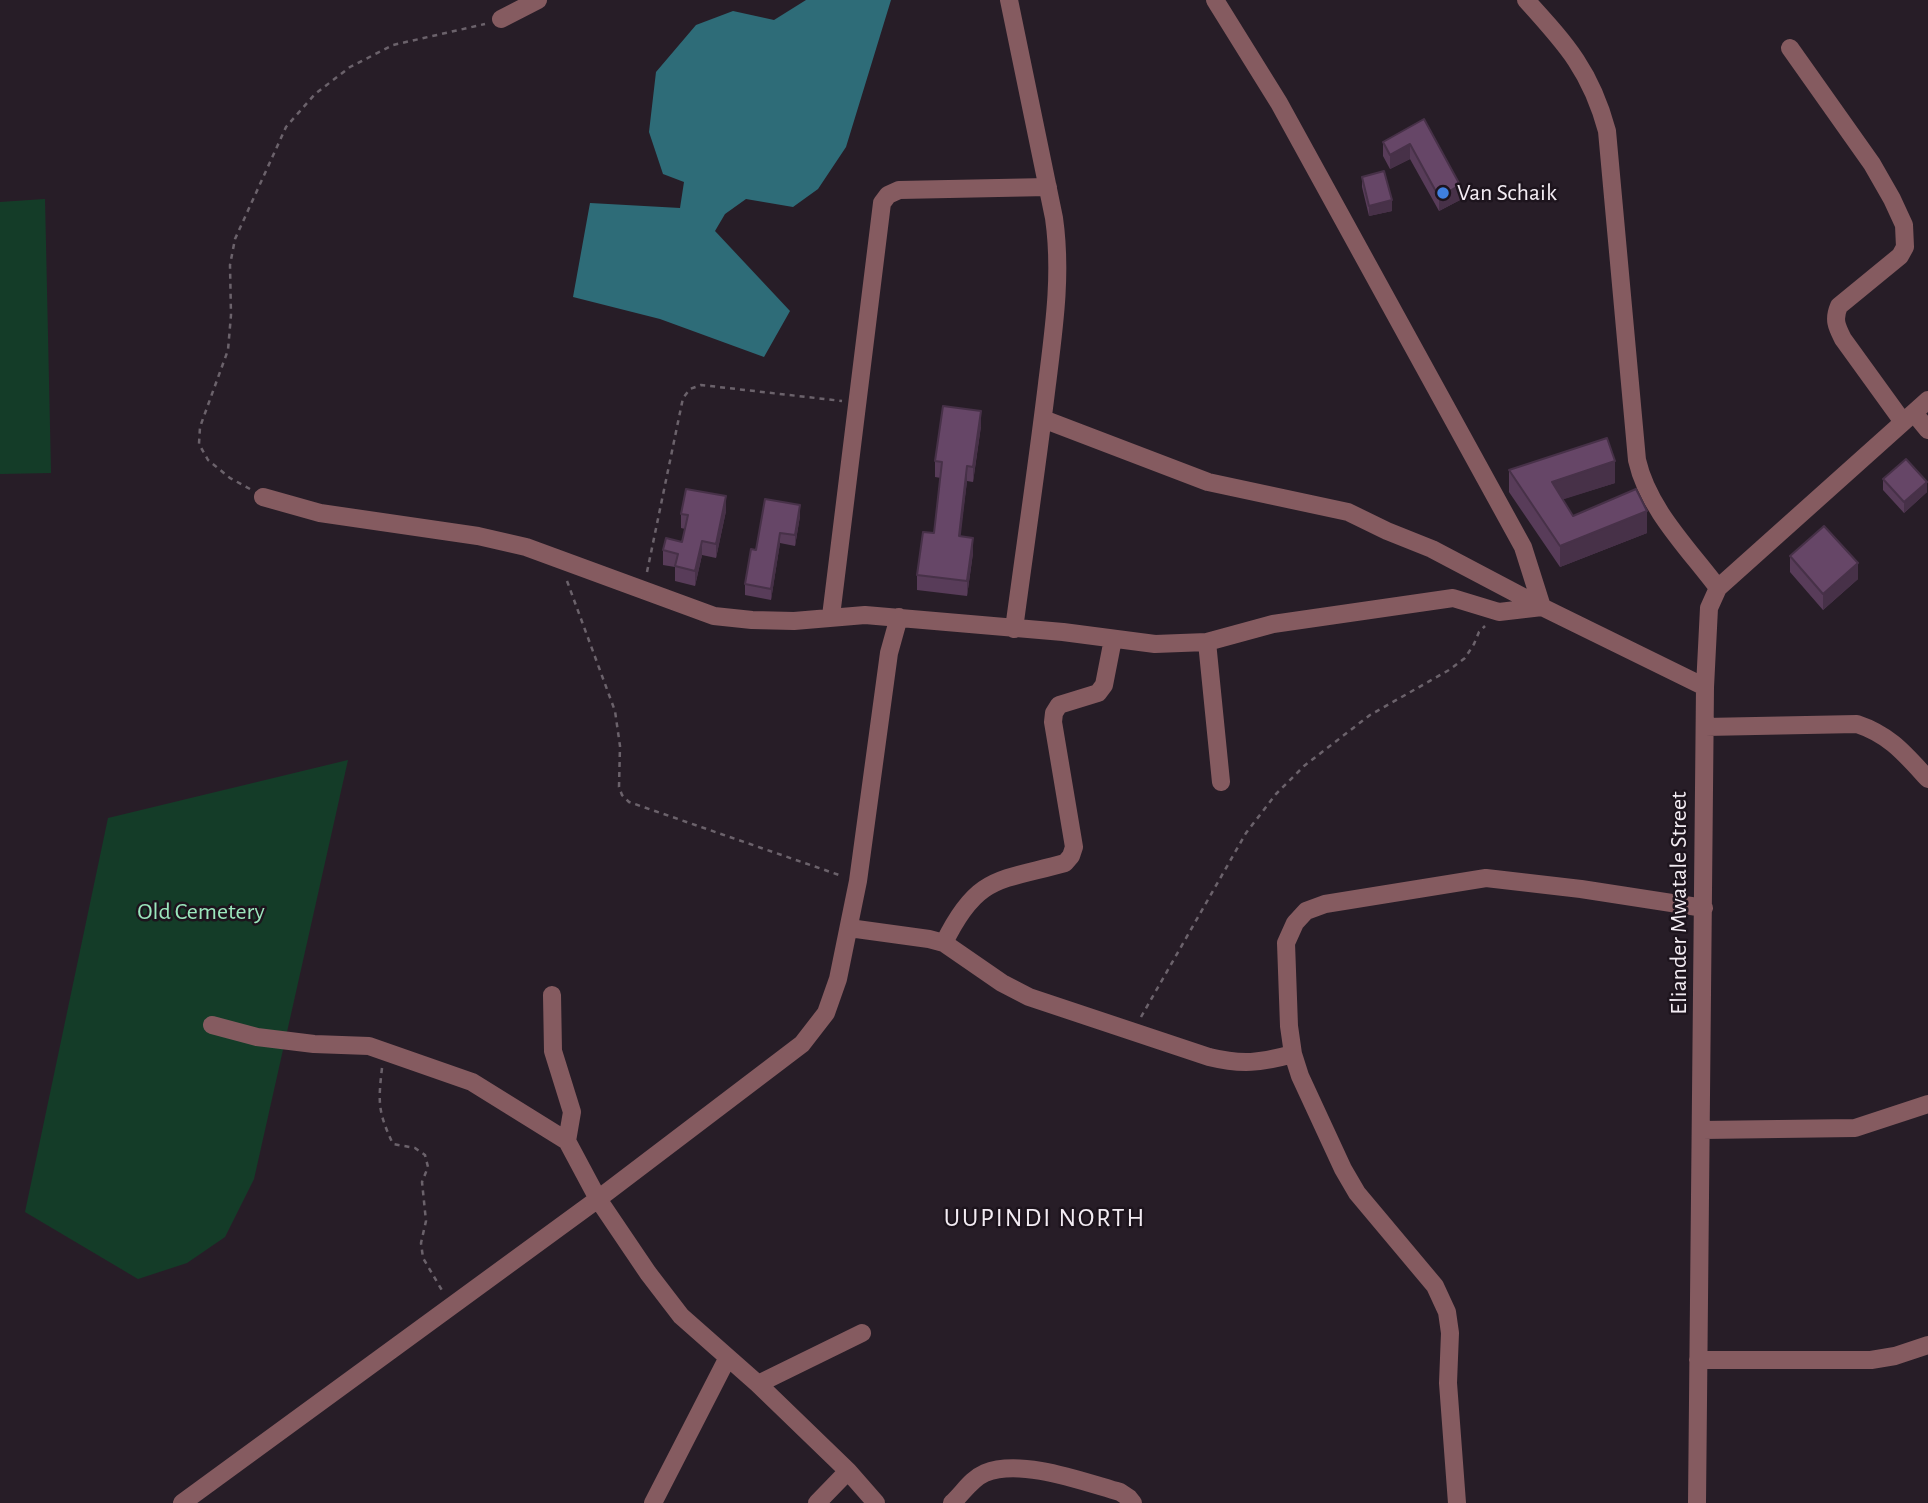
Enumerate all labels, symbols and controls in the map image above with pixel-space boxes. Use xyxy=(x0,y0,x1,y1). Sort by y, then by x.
place label: Van Schaik xyxy=(1457,179,1557,207)
marker: Van Schaik xyxy=(1435,185,1451,201)
street label: Eliander Mwatale Street xyxy=(1665,791,1693,1015)
park label: Old Cemetery xyxy=(137,898,265,926)
district label: UUPINDI NORTH xyxy=(945,1202,1145,1234)

